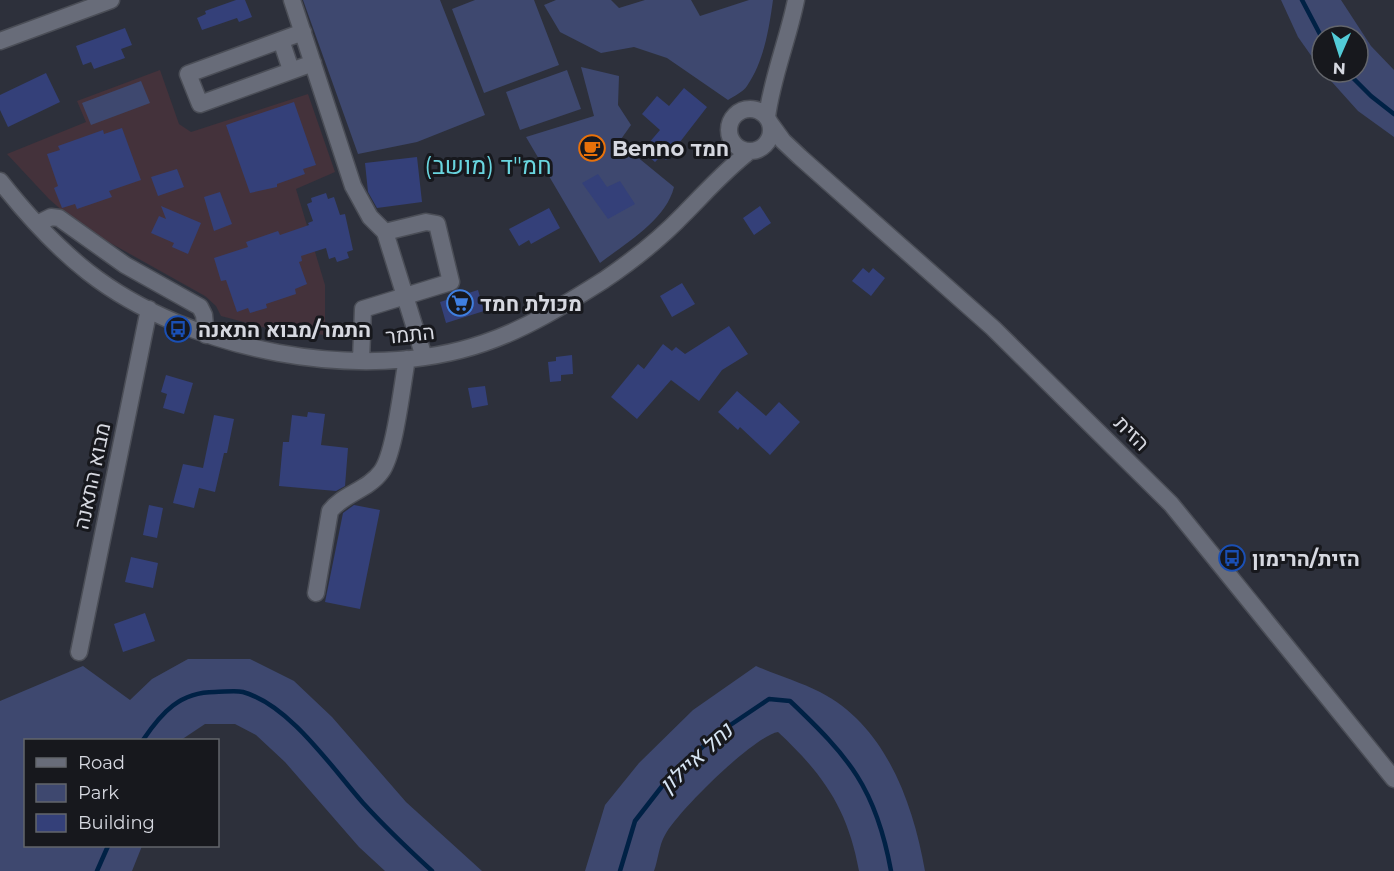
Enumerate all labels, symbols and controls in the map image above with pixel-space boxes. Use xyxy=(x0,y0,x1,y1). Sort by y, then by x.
north arrow xyxy=(1310,24,1370,84)
text: N xyxy=(1332,59,1346,78)
cafe icon: Benno חמד xyxy=(577,133,607,163)
place label: Benno חמד xyxy=(612,136,729,161)
district label: חמ"ד (מושב) xyxy=(424,151,552,180)
supermarket icon: מכולת חמד xyxy=(445,288,475,318)
place label: מכולת חמד xyxy=(480,291,582,316)
bus stop icon: התמר/מבוא התאנה xyxy=(163,314,193,344)
place label: התמר/מבוא התאנה xyxy=(198,317,371,342)
street label: התמר xyxy=(384,319,436,349)
street label: הזית xyxy=(1109,410,1155,456)
street label: מבוא התאנה xyxy=(68,420,116,532)
bus stop icon: הזית/הרימון xyxy=(1217,543,1247,573)
place label: הזית/הרימון xyxy=(1252,546,1360,571)
water label: נחל איילון xyxy=(654,716,740,799)
legend xyxy=(24,739,219,847)
text: Road xyxy=(78,752,125,774)
text: Park xyxy=(78,782,119,804)
text: Building xyxy=(78,812,155,834)

